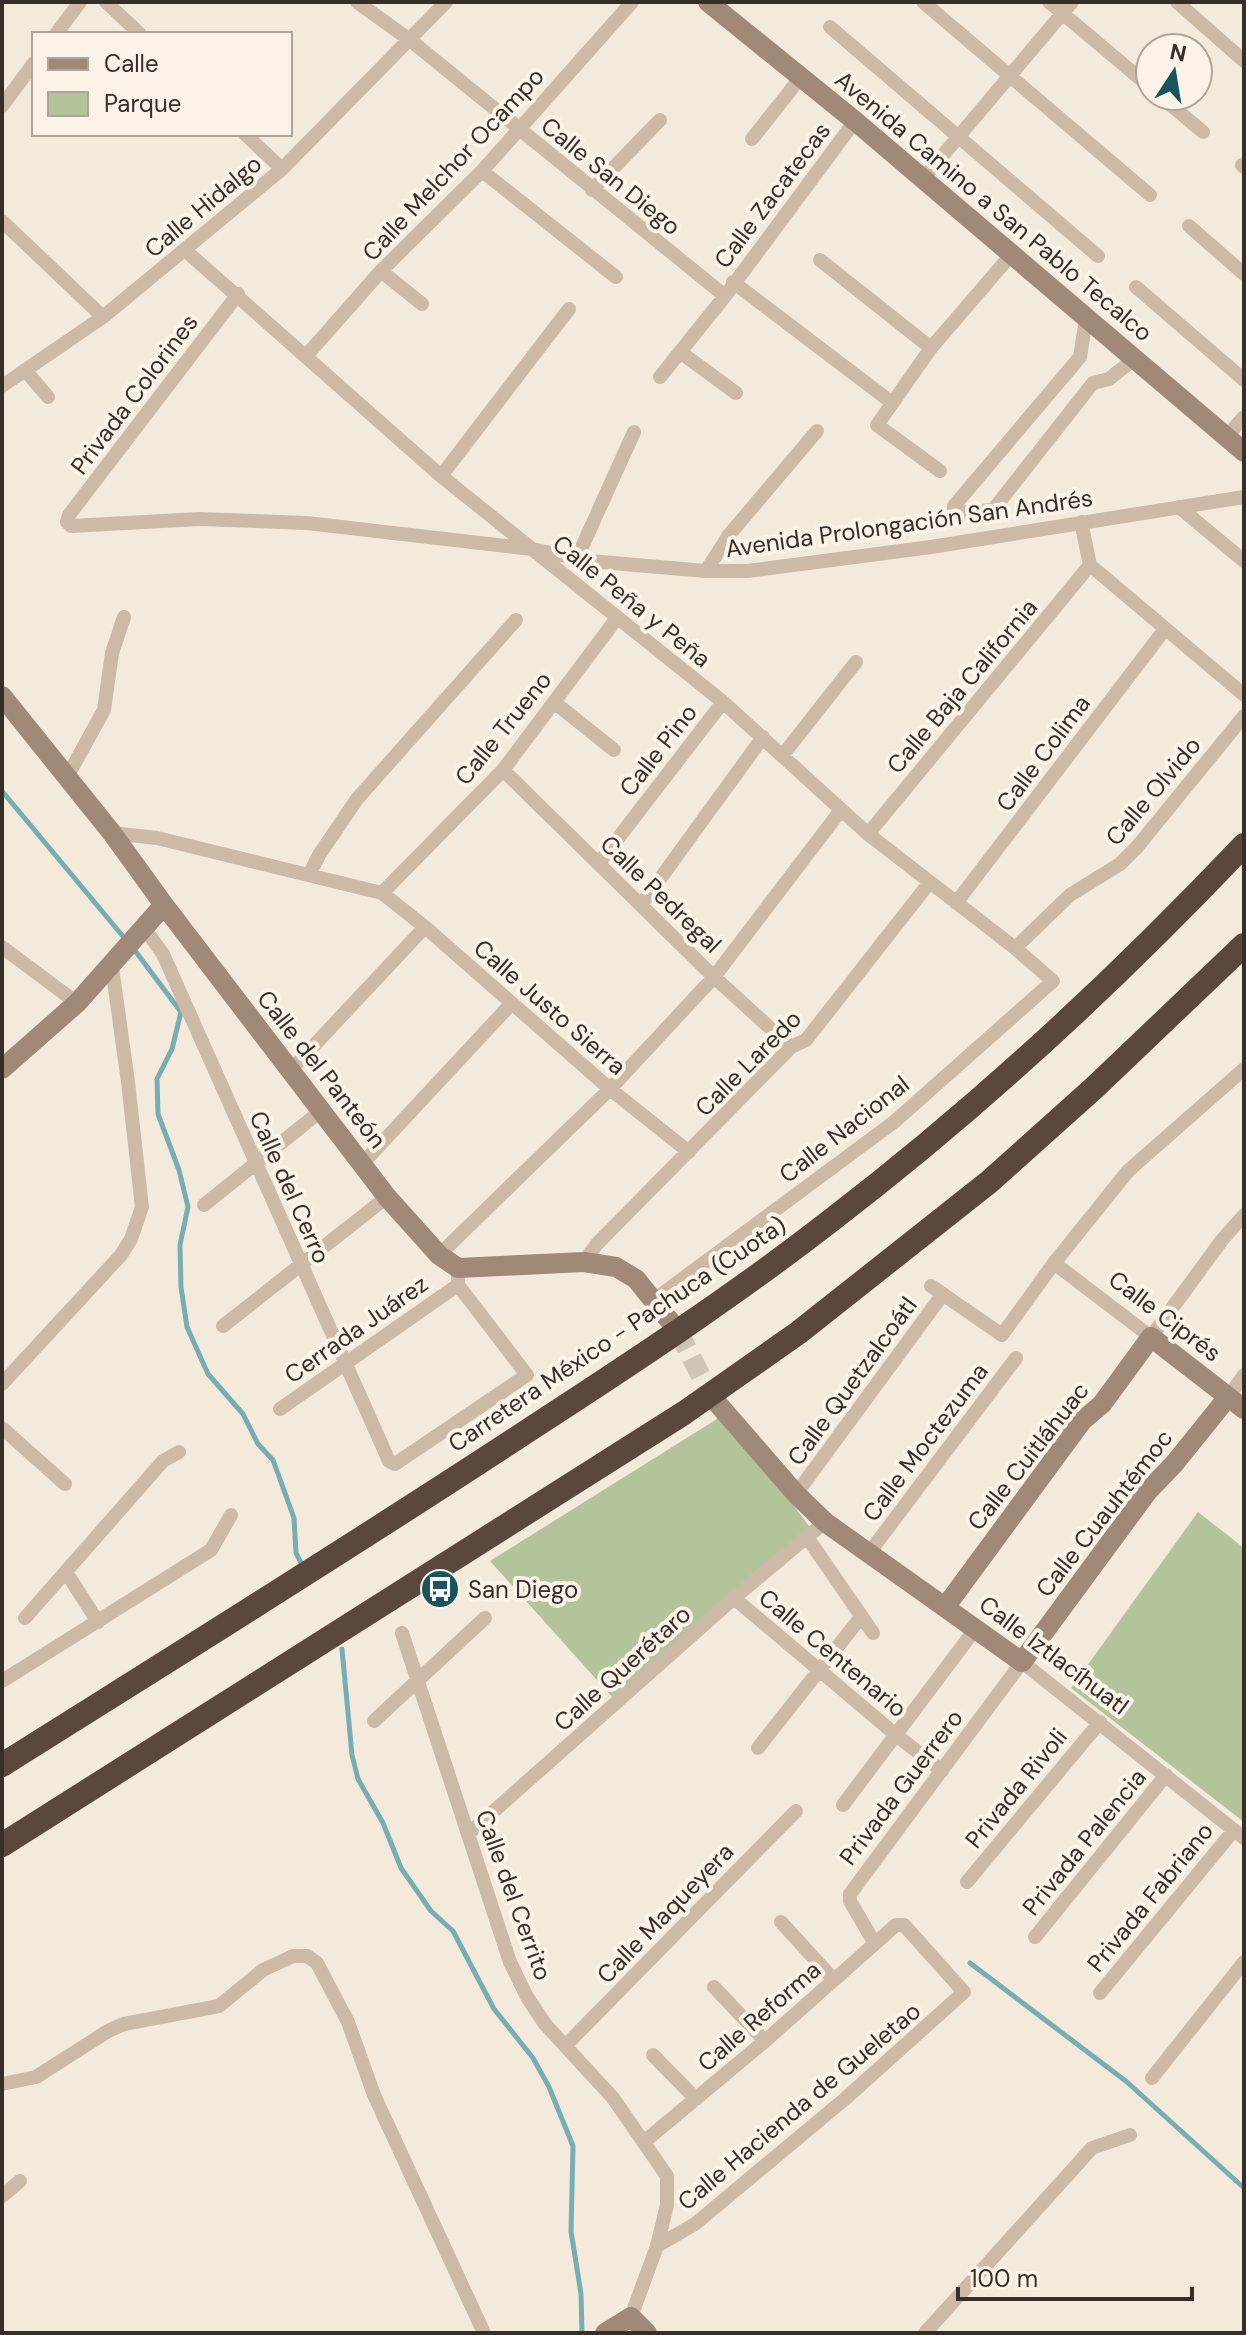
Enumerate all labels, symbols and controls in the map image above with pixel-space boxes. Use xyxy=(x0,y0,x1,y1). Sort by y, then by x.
legend xyxy=(32,32,292,136)
north arrow xyxy=(1134,32,1214,112)
text: N xyxy=(1167,37,1189,69)
text: Calle xyxy=(104,48,159,79)
street label: Calle Melchor Ocampo xyxy=(355,61,551,267)
street label: Avenida Camino a San Pablo Tecalco xyxy=(829,64,1159,348)
text: Parque xyxy=(104,88,181,119)
street label: Calle San Diego xyxy=(535,110,687,242)
street label: Calle Zacatecas xyxy=(707,116,837,274)
street label: Calle Hidalgo xyxy=(138,148,268,264)
street label: Privada Colorines xyxy=(63,307,205,481)
street label: Avenida Prolongación San Andrés xyxy=(723,482,1095,564)
street label: Calle Peña y Peña xyxy=(547,528,717,674)
street label: Calle Baja California xyxy=(880,592,1044,780)
street label: Calle Trueno xyxy=(448,665,558,791)
street label: Calle Colima xyxy=(989,689,1097,817)
street label: Calle Pino xyxy=(612,698,704,802)
street label: Calle Olvido xyxy=(1099,730,1207,852)
street label: Calle Pedregal xyxy=(594,828,728,960)
street label: Calle Justo Sierra xyxy=(467,932,633,1082)
street label: Calle del Panteón xyxy=(251,984,393,1154)
street label: Calle Laredo xyxy=(688,1003,808,1123)
street label: Calle Nacional xyxy=(773,1069,915,1189)
street label: Calle del Cerro xyxy=(243,1106,337,1268)
street label: Carretera México - Pachuca (Cuota) xyxy=(442,1209,792,1459)
street label: Calle Ciprés xyxy=(1103,1264,1227,1368)
street label: Cerrada Juárez xyxy=(278,1268,434,1390)
street label: Calle Quetzalcoátl xyxy=(780,1291,924,1471)
street label: Calle Moctezuma xyxy=(855,1357,995,1527)
street label: Calle Cuitláhuac xyxy=(960,1376,1096,1536)
street label: Calle Cuauhtémoc xyxy=(1029,1423,1179,1603)
bus stop icon: San Diego xyxy=(419,1568,461,1610)
place label: San Diego xyxy=(468,1574,578,1605)
street label: Calle Centenario xyxy=(753,1582,913,1724)
street label: Calle Iztlacíhuatl xyxy=(973,1589,1135,1721)
street label: Calle Querétaro xyxy=(547,1598,697,1738)
street label: Privada Guerrero xyxy=(832,1703,970,1871)
street label: Privada Rivoli xyxy=(958,1722,1074,1854)
street label: Privada Palencia xyxy=(1015,1762,1153,1922)
street label: Calle del Cerrito xyxy=(469,1806,559,1984)
street label: Privada Fabriano xyxy=(1080,1816,1220,1978)
street label: Calle Maqueyera xyxy=(590,1836,740,1990)
street label: Calle Reforma xyxy=(691,1954,827,2078)
street label: Calle Hacienda de Gueletao xyxy=(671,1995,927,2217)
scale bar xyxy=(958,2251,1192,2301)
text: 100 m xyxy=(970,2263,1038,2294)

